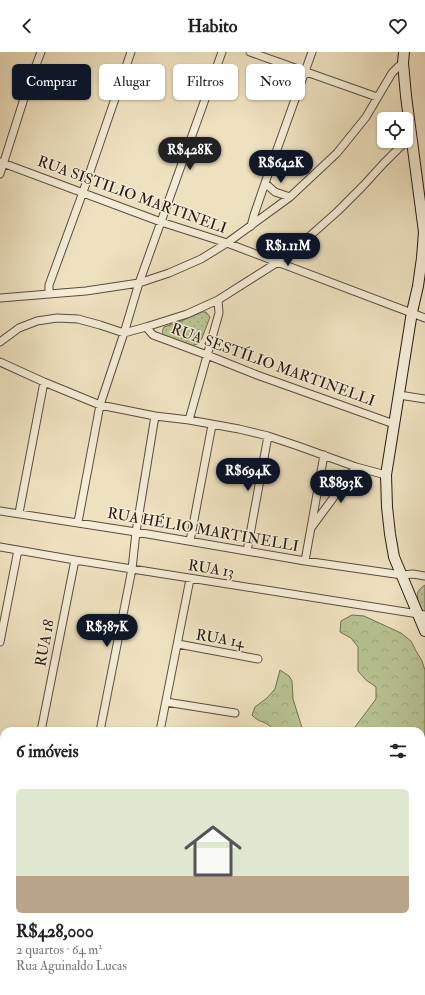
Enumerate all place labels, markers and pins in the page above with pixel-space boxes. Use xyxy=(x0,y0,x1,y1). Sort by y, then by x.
pin: R$428K xyxy=(157,137,223,171)
pin: R$642K xyxy=(248,150,314,184)
pin: R$1.11M xyxy=(251,233,325,267)
pin: R$694K xyxy=(215,458,281,492)
pin: R$893K xyxy=(308,470,374,504)
pin: R$387K xyxy=(74,614,140,648)

